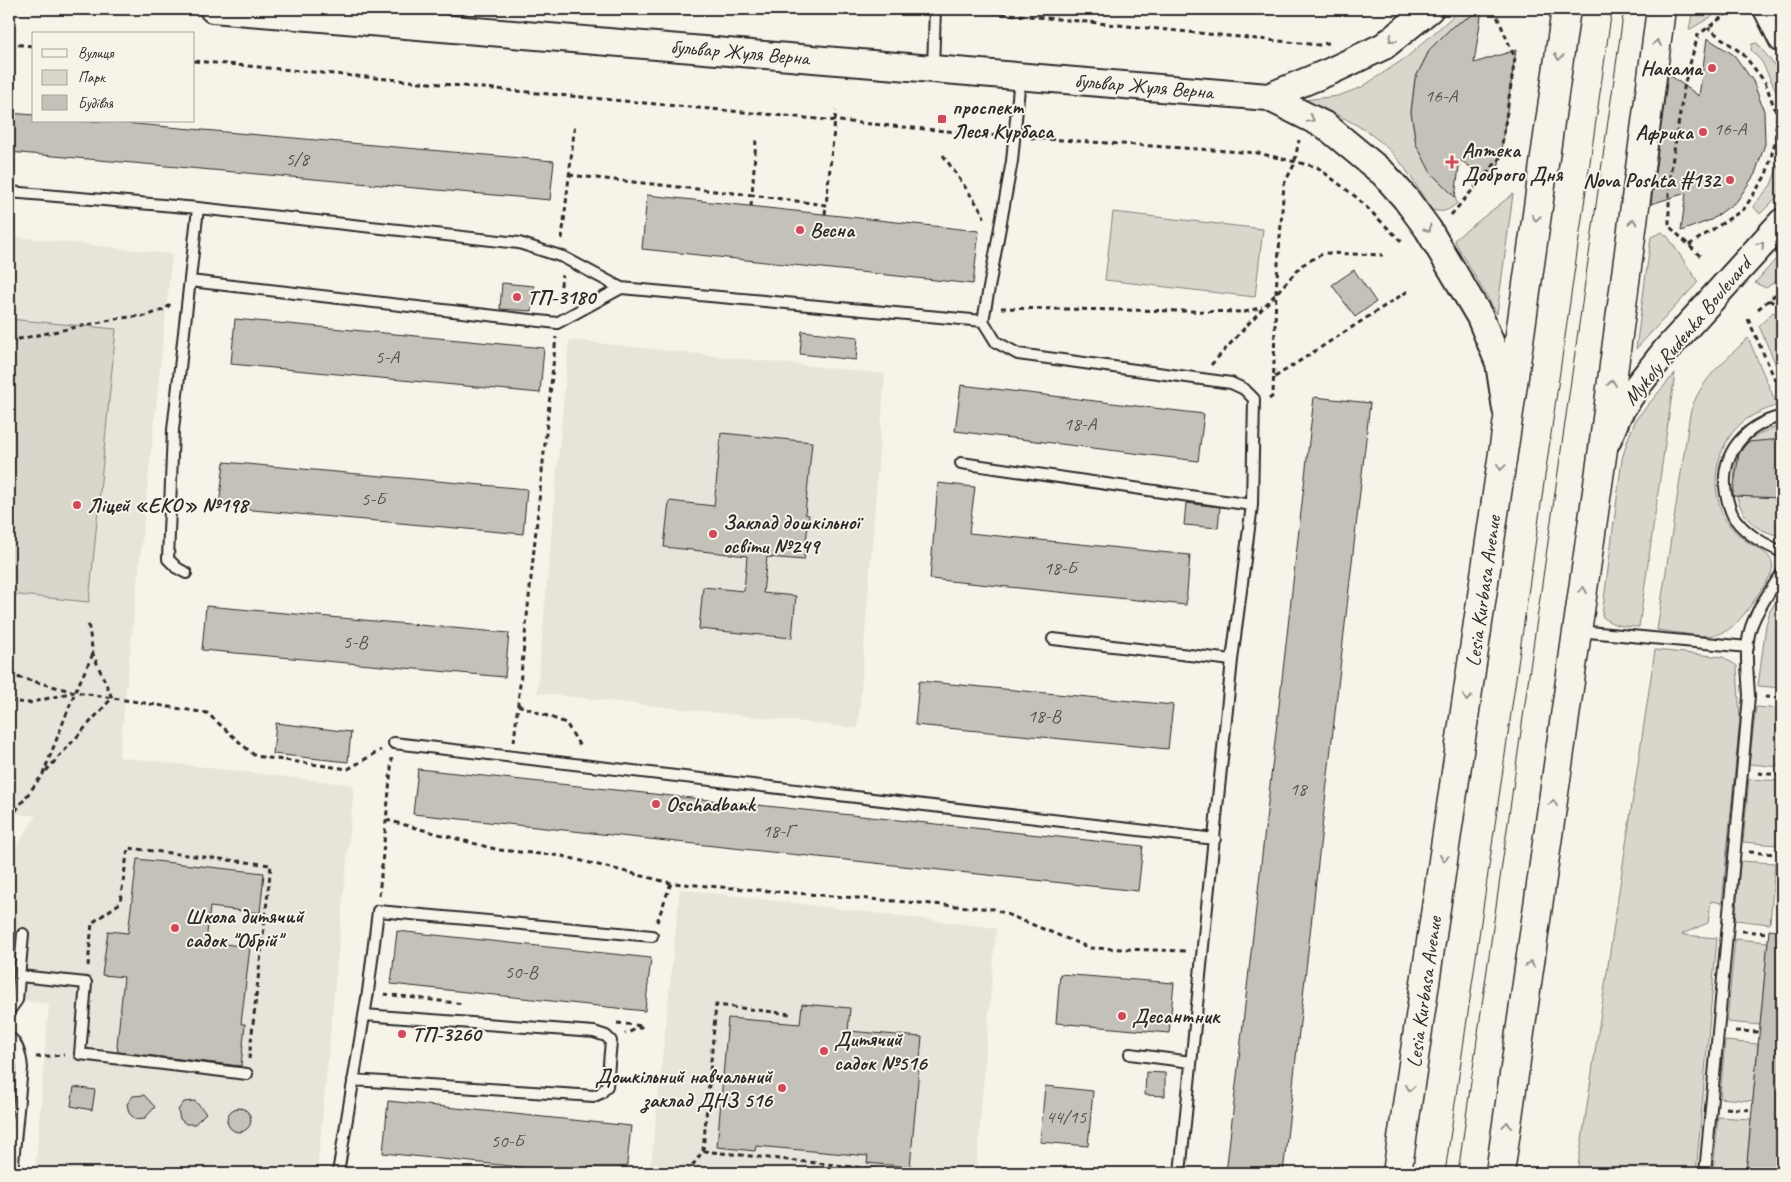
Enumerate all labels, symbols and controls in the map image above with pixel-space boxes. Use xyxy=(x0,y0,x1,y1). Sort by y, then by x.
legend xyxy=(32,32,195,122)
street label: бульвар Жуля Верна xyxy=(670,33,813,71)
one-way arrow xyxy=(1389,34,1398,43)
one-way arrow xyxy=(1651,39,1662,47)
text: Вулиця xyxy=(78,44,115,63)
one-way arrow xyxy=(1554,53,1565,61)
place label: Накама xyxy=(1641,55,1704,81)
marker: Накама xyxy=(1706,62,1718,74)
street label: бульвар Жуля Верна xyxy=(1074,67,1217,105)
text: Парк xyxy=(78,68,106,87)
house number: 16-А xyxy=(1425,84,1459,108)
text: Будівля xyxy=(78,94,113,113)
place label: проспект Леся Курбаса xyxy=(952,94,1055,144)
marker: проспект Леся Курбаса xyxy=(936,113,948,125)
one-way arrow xyxy=(1306,113,1315,123)
house number: 16-А xyxy=(1714,117,1748,141)
place label: Африка xyxy=(1635,119,1695,145)
marker: Африка xyxy=(1697,126,1709,138)
place label: Аптека Доброго Дня xyxy=(1462,137,1564,187)
house number: 5/8 xyxy=(285,147,311,171)
marker: Аптека Доброго Дня xyxy=(1446,156,1458,168)
place label: Nova Poshta #132 xyxy=(1583,167,1723,193)
marker: Nova Poshta #132 xyxy=(1724,174,1736,186)
one-way arrow xyxy=(1532,214,1542,222)
place label: Весна xyxy=(810,217,856,243)
one-way arrow xyxy=(1627,217,1638,225)
marker: Весна xyxy=(794,224,806,236)
one-way arrow xyxy=(1421,224,1431,233)
one-way arrow xyxy=(1755,242,1764,251)
street label: Mykoly Rudenka Boulevard xyxy=(1617,249,1759,410)
place label: ТП-3180 xyxy=(527,284,598,310)
marker: ТП-3180 xyxy=(511,291,523,303)
house number: 5-А xyxy=(375,345,401,369)
one-way arrow xyxy=(1606,379,1617,387)
house number: 18-А xyxy=(1064,412,1098,436)
one-way arrow xyxy=(1496,464,1507,472)
house number: 5-Б xyxy=(361,487,389,511)
place label: Ліцей «ЕКО» №198 xyxy=(87,492,250,518)
marker: Ліцей «ЕКО» №198 xyxy=(71,499,83,511)
place label: Заклад дошкільної освіти №249 xyxy=(723,509,864,559)
street label: Lesia Kurbasa Avenue xyxy=(1460,513,1507,668)
marker: Заклад дошкільної освіти №249 xyxy=(707,528,719,540)
house number: 18-Б xyxy=(1044,556,1080,580)
one-way arrow xyxy=(1577,586,1588,594)
house number: 5-В xyxy=(343,630,369,654)
one-way arrow xyxy=(1462,694,1473,702)
house number: 18-В xyxy=(1027,704,1062,728)
house number: 18 xyxy=(1289,777,1309,801)
place label: Oschadbank xyxy=(666,791,757,817)
marker: Oschadbank xyxy=(650,798,662,810)
one-way arrow xyxy=(1547,799,1557,808)
house number: 18-Г xyxy=(762,819,798,843)
one-way arrow xyxy=(1439,854,1449,863)
place label: Школа дитячий садок "Обрій" xyxy=(185,903,305,953)
street label: Lesia Kurbasa Avenue xyxy=(1401,914,1448,1069)
marker: Школа дитячий садок "Обрій" xyxy=(169,922,181,934)
house number: 50-В xyxy=(504,960,539,984)
one-way arrow xyxy=(1524,960,1534,968)
place label: Десантник xyxy=(1132,1003,1221,1029)
marker: Десантник xyxy=(1116,1010,1128,1022)
place label: ТП-3260 xyxy=(412,1021,483,1047)
place label: Дитячий садок №516 xyxy=(834,1026,929,1076)
marker: ТП-3260 xyxy=(396,1028,408,1040)
marker: Дитячий садок №516 xyxy=(818,1045,830,1057)
place label: Дошкільний навчальний заклад ДНЗ 516 xyxy=(595,1063,774,1114)
marker: Дошкільний навчальний заклад ДНЗ 516 xyxy=(776,1082,788,1094)
one-way arrow xyxy=(1405,1085,1416,1093)
house number: 44/15 xyxy=(1046,1105,1088,1129)
one-way arrow xyxy=(1501,1121,1511,1129)
house number: 50-Б xyxy=(491,1129,527,1153)

